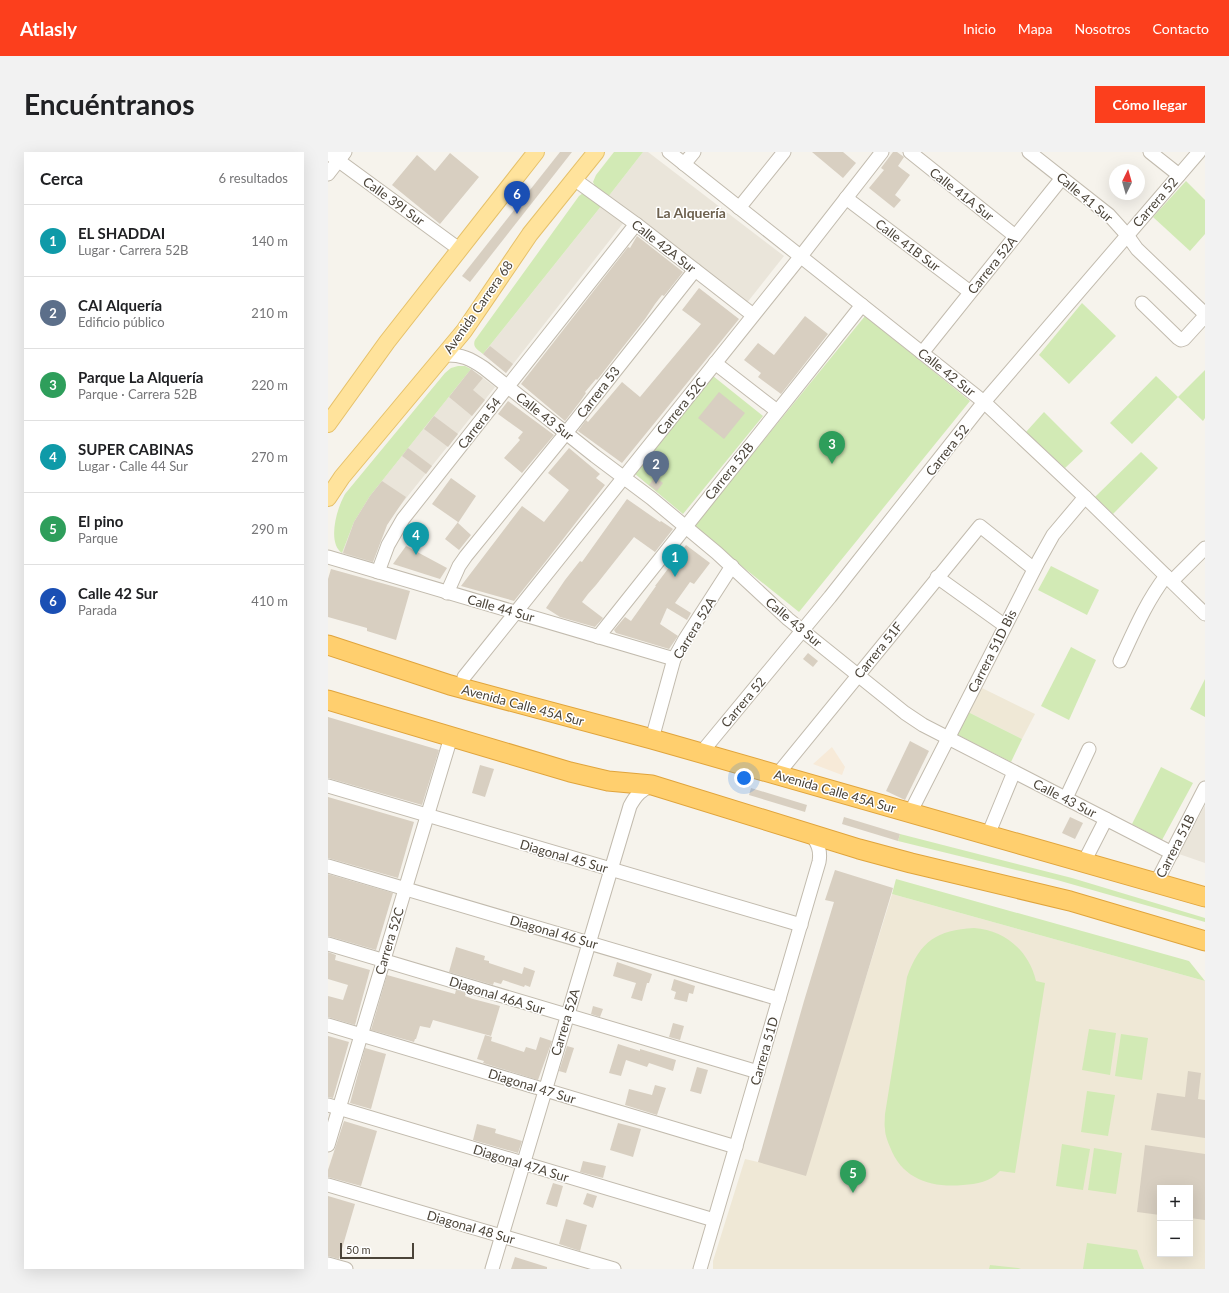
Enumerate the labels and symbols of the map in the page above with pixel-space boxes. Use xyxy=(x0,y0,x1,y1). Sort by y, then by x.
street label: Calle 41A Sur xyxy=(927,164,998,224)
north arrow xyxy=(1109,164,1145,200)
street label: Calle 41 Sur xyxy=(1054,169,1117,225)
street label: Calle 39I Sur xyxy=(360,173,428,229)
street label: Carrera 52 xyxy=(1129,174,1181,230)
pin: 6 xyxy=(504,181,530,214)
district label: La Alquería xyxy=(656,204,726,221)
street label: Calle 41B Sur xyxy=(872,215,944,275)
street label: Calle 42A Sur xyxy=(629,216,700,276)
street label: Carrera 52A xyxy=(964,233,1020,297)
street label: Avenida Carrera 68 xyxy=(440,257,516,357)
street label: Calle 42 Sur xyxy=(915,345,979,400)
street label: Carrera 53 xyxy=(573,363,623,421)
street label: Carrera 52C xyxy=(653,374,709,438)
street label: Calle 43 Sur xyxy=(513,389,577,444)
street label: Carrera 54 xyxy=(454,394,504,452)
street label: Carrera 52 xyxy=(922,421,972,479)
pin: 3 xyxy=(819,431,845,464)
street label: Carrera 52B xyxy=(701,439,757,503)
pin: 2 xyxy=(643,451,669,484)
pin: 4 xyxy=(403,522,429,555)
pin: 1 xyxy=(662,544,688,577)
street label: Calle 44 Sur xyxy=(466,591,537,625)
street label: Carrera 52A xyxy=(669,594,719,662)
street label: Calle 43 Sur xyxy=(763,594,826,650)
street label: Carrera 51D Bis xyxy=(964,607,1020,695)
street label: Carrera 51F xyxy=(850,619,906,681)
street label: Carrera 52 xyxy=(717,674,769,730)
street label: Avenida Calle 45A Sur xyxy=(460,681,586,729)
street label: Avenida Calle 45A Sur xyxy=(772,766,898,816)
your location xyxy=(734,768,754,788)
street label: Calle 43 Sur xyxy=(1031,775,1100,821)
street label: Carrera 51B xyxy=(1152,812,1198,880)
street label: Diagonal 45 Sur xyxy=(518,836,610,876)
street label: Carrera 52C xyxy=(371,905,407,977)
street label: Diagonal 46 Sur xyxy=(508,912,600,952)
street label: Diagonal 46A Sur xyxy=(447,973,547,1017)
street label: Carrera 52A xyxy=(547,986,583,1058)
street label: Carrera 51D xyxy=(747,1015,781,1087)
street label: Diagonal 47 Sur xyxy=(486,1065,578,1107)
street label: Diagonal 47A Sur xyxy=(471,1141,571,1185)
pin: 5 xyxy=(840,1160,866,1193)
street label: Diagonal 48 Sur xyxy=(425,1207,517,1247)
scale bar xyxy=(340,1241,414,1260)

